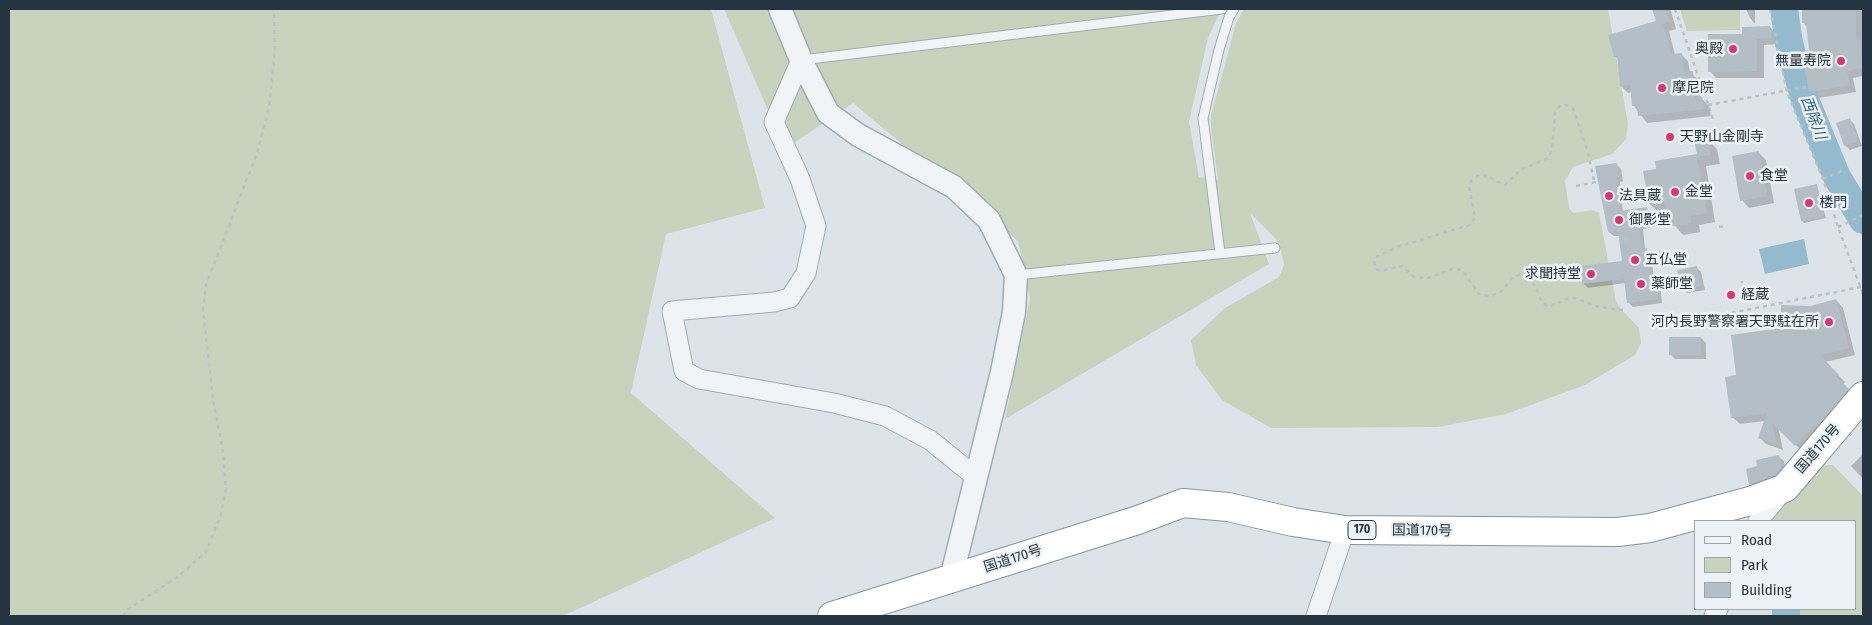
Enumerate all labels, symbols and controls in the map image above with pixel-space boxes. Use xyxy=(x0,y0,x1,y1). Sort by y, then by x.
place label: 奥殿 xyxy=(1695,41,1723,57)
marker: 奥殿 xyxy=(1727,43,1739,55)
place label: 無量寿院 xyxy=(1775,53,1831,69)
marker: 無量寿院 xyxy=(1835,55,1847,67)
place label: 摩尼院 xyxy=(1672,80,1714,96)
marker: 摩尼院 xyxy=(1656,82,1668,94)
water label: 西除川 xyxy=(1797,94,1829,142)
place label: 天野山金剛寺 xyxy=(1680,129,1764,145)
marker: 天野山金剛寺 xyxy=(1664,131,1676,143)
place label: 食堂 xyxy=(1760,168,1788,184)
marker: 食堂 xyxy=(1744,170,1756,182)
place label: 金堂 xyxy=(1685,184,1713,200)
marker: 金堂 xyxy=(1669,186,1681,198)
place label: 法具蔵 xyxy=(1619,188,1661,204)
marker: 法具蔵 xyxy=(1603,190,1615,202)
place label: 楼門 xyxy=(1819,195,1847,211)
marker: 楼門 xyxy=(1803,197,1815,209)
place label: 御影堂 xyxy=(1629,212,1671,228)
marker: 御影堂 xyxy=(1613,214,1625,226)
place label: 五仏堂 xyxy=(1645,252,1687,268)
marker: 五仏堂 xyxy=(1629,254,1641,266)
place label: 求聞持堂 xyxy=(1525,266,1581,282)
marker: 求聞持堂 xyxy=(1585,268,1597,280)
place label: 薬師堂 xyxy=(1651,276,1693,292)
marker: 薬師堂 xyxy=(1635,278,1647,290)
place label: 経蔵 xyxy=(1741,287,1769,303)
marker: 経蔵 xyxy=(1725,289,1737,301)
place label: 河内長野警察署天野駐在所 xyxy=(1651,314,1819,330)
marker: 河内長野警察署天野駐在所 xyxy=(1823,316,1835,328)
street label: 国道170号 xyxy=(1792,421,1844,477)
road number: 170 xyxy=(1348,520,1376,540)
legend xyxy=(1694,520,1857,610)
street label: 国道170号 xyxy=(1392,522,1452,540)
text: Road xyxy=(1741,531,1772,549)
street label: 国道170号 xyxy=(982,542,1044,576)
text: Park xyxy=(1741,556,1768,574)
text: Building xyxy=(1741,581,1792,599)

